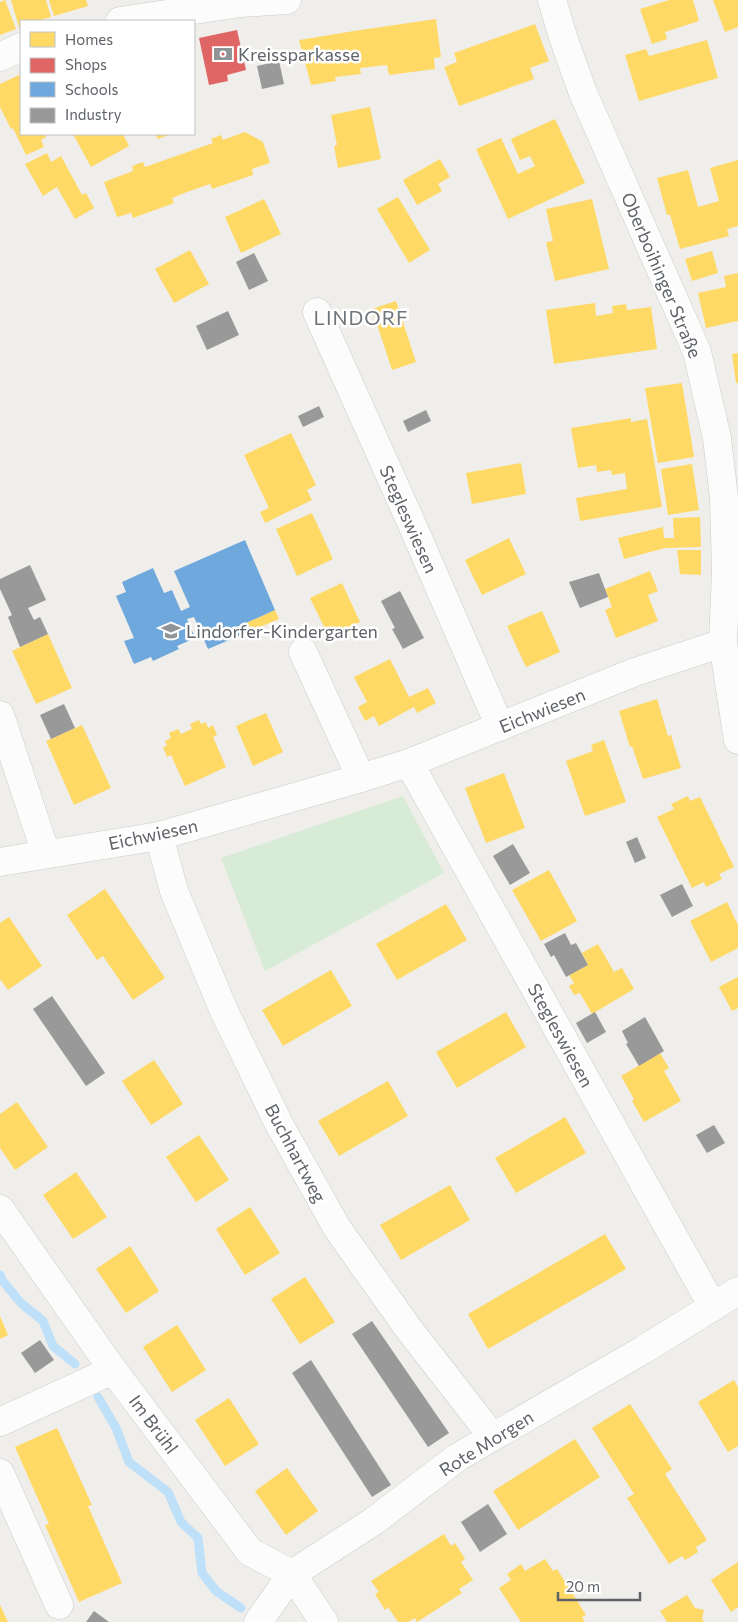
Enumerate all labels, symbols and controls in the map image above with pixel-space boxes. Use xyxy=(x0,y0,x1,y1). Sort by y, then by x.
legend xyxy=(20,20,195,135)
text: Homes xyxy=(65,30,113,48)
bank icon: Kreissparkasse xyxy=(212,43,234,65)
place label: Kreissparkasse xyxy=(238,43,360,65)
text: Shops xyxy=(65,55,107,73)
text: Schools xyxy=(65,80,119,98)
text: Industry xyxy=(65,105,122,123)
street label: Oberboihinger Straße xyxy=(617,189,707,361)
district label: LINDORF xyxy=(313,305,409,329)
street label: Stegleswiesen xyxy=(375,462,443,576)
school or university icon: Lindorfer-Kindergarten xyxy=(160,620,182,642)
place label: Lindorfer-Kindergarten xyxy=(186,620,378,642)
street label: Eichwiesen xyxy=(496,683,588,737)
street label: Eichwiesen xyxy=(106,814,200,854)
street label: Stegleswiesen xyxy=(523,979,599,1091)
street label: Buchhartweg xyxy=(261,1100,331,1206)
street label: Im Brühl xyxy=(125,1390,183,1458)
street label: Rote Morgen xyxy=(435,1405,537,1481)
scale bar xyxy=(558,1570,640,1602)
text: 20 m xyxy=(566,1577,600,1595)

